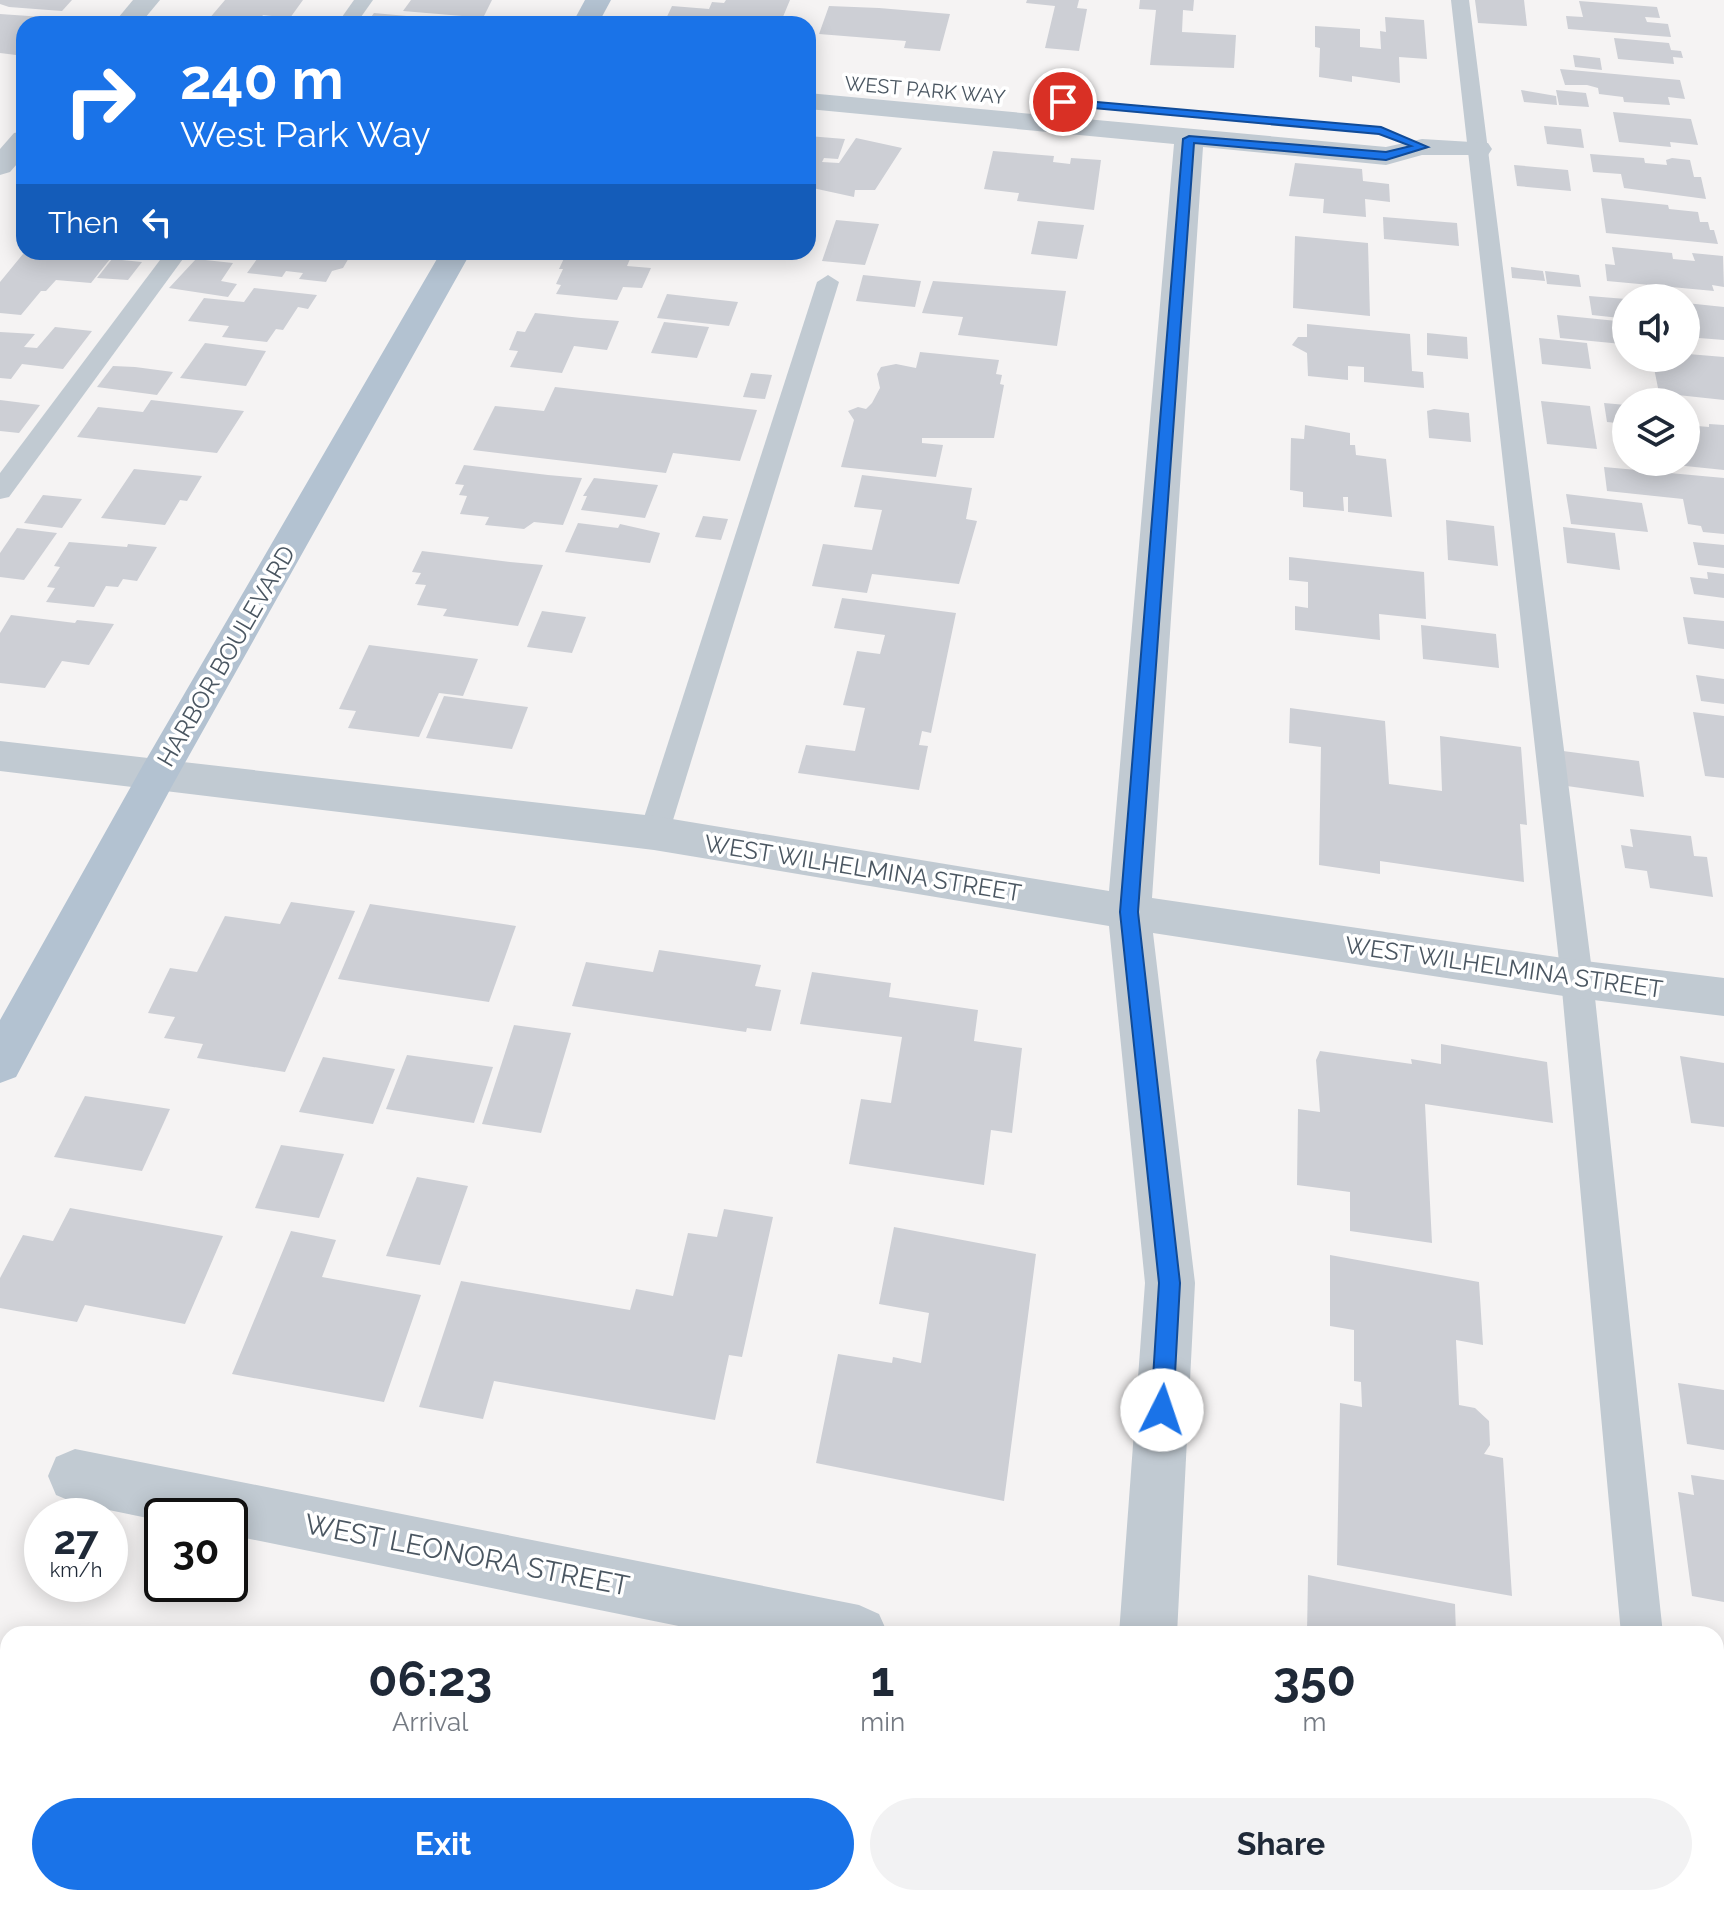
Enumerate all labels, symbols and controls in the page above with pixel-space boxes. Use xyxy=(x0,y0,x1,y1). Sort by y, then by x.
text: 240 m xyxy=(180,46,344,112)
icon: right xyxy=(48,48,152,152)
pin xyxy=(1029,68,1097,136)
street label: WEST PARK WAY xyxy=(843,71,1007,109)
icon: arrive xyxy=(1041,80,1085,124)
text: West Park Way xyxy=(180,113,431,155)
icon: left xyxy=(135,200,179,244)
text: Then xyxy=(48,205,119,240)
map controls xyxy=(1612,284,1700,476)
button: sound xyxy=(1612,284,1700,372)
button: layers xyxy=(1612,388,1700,476)
street label: HARBOR BOULEVARD xyxy=(151,540,301,772)
street label: WEST WILHELMINA STREET xyxy=(702,829,1024,907)
street label: WEST WILHELMINA STREET xyxy=(1343,930,1665,1004)
position arrow xyxy=(1120,1368,1204,1452)
speed limit sign: 30 xyxy=(144,1498,248,1602)
street label: WEST LEONORA STREET xyxy=(302,1507,632,1603)
text: 27 xyxy=(53,1516,98,1563)
text: km/h xyxy=(50,1558,102,1582)
text: 06:23 xyxy=(368,1651,492,1707)
text: 1 xyxy=(871,1651,895,1707)
text: 350 xyxy=(1273,1651,1356,1707)
text: Arrival xyxy=(392,1707,468,1737)
text: min xyxy=(860,1707,905,1737)
text: m xyxy=(1303,1707,1326,1737)
button: Exit xyxy=(32,1798,854,1890)
button: Share xyxy=(870,1798,1692,1890)

